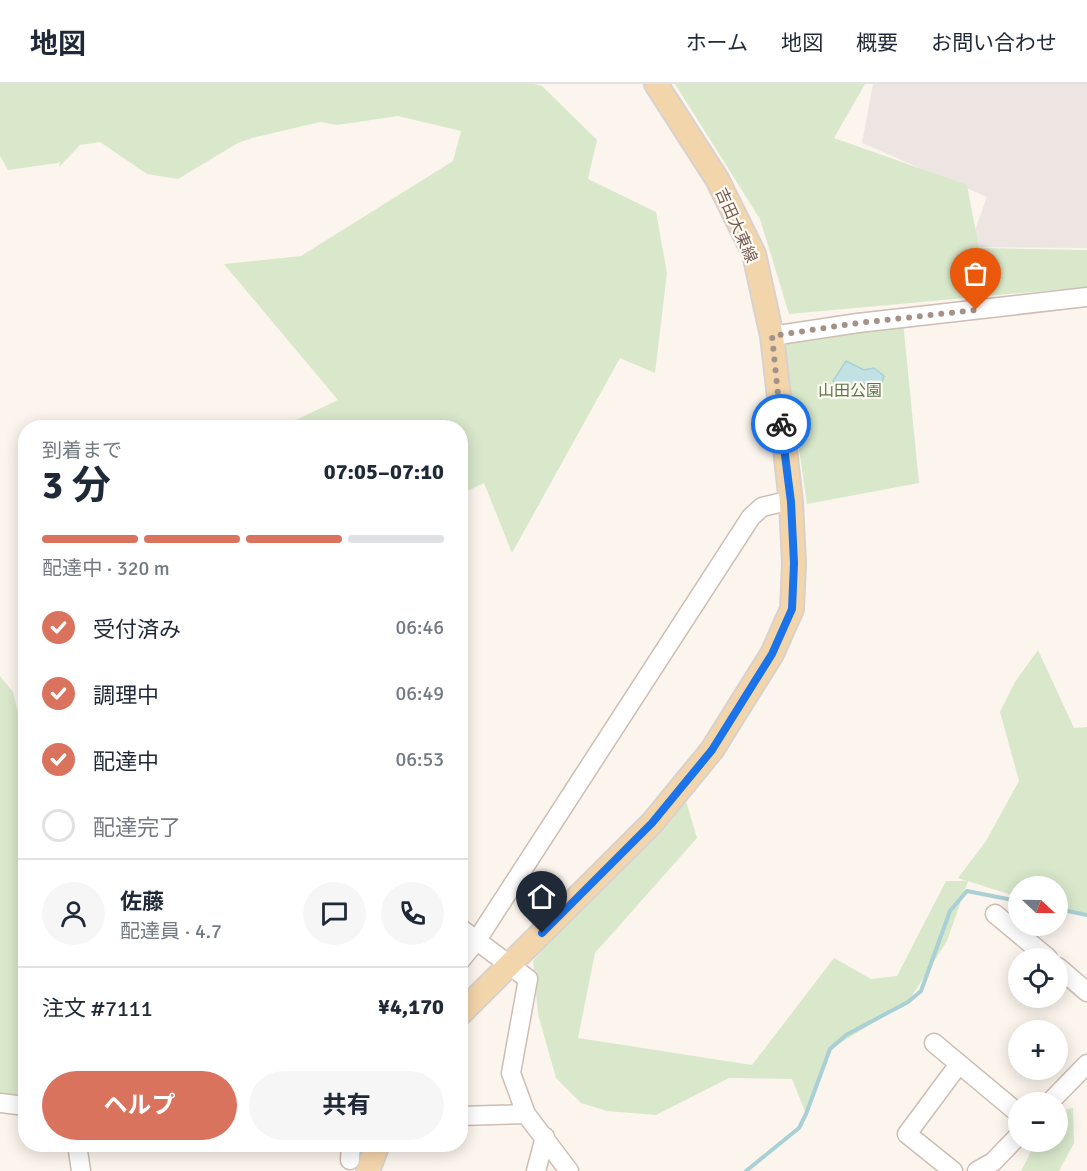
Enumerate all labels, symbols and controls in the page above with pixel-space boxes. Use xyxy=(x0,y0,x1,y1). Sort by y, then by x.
text: 地図 xyxy=(30,27,86,61)
text: ホーム xyxy=(686,30,748,56)
text: 地図 xyxy=(781,30,823,56)
text: 概要 xyxy=(856,30,898,56)
text: お問い合わせ xyxy=(931,30,1057,56)
street label: 吉田大東線 xyxy=(711,185,761,266)
pin xyxy=(950,248,1001,310)
icon: bag xyxy=(959,257,992,290)
park label: 山田公園 xyxy=(818,381,882,401)
courier xyxy=(751,394,811,454)
icon: bike xyxy=(765,408,798,441)
text: 到着まで xyxy=(42,438,122,463)
text: 07:05–07:10 xyxy=(324,458,444,485)
text: 3 分 xyxy=(42,461,111,509)
text: 配達中 · 320 m xyxy=(42,556,170,581)
icon: check xyxy=(42,611,75,644)
text: 06:46 xyxy=(395,615,444,640)
text: 受付済み xyxy=(93,616,181,643)
icon: check xyxy=(42,677,75,710)
text: 06:49 xyxy=(395,681,444,706)
text: 調理中 xyxy=(93,682,159,709)
icon: check xyxy=(42,743,75,776)
text: 06:53 xyxy=(395,747,444,772)
text: 配達中 xyxy=(93,748,159,775)
text: 配達完了 xyxy=(93,814,181,841)
pin xyxy=(516,871,567,933)
north arrow xyxy=(1008,876,1068,936)
map controls xyxy=(1008,876,1068,1152)
icon: home xyxy=(525,880,558,913)
button: person xyxy=(42,882,105,945)
button: chat xyxy=(303,882,366,945)
button: phone xyxy=(381,882,444,945)
text: 佐藤 xyxy=(120,888,164,915)
text: 配達員 · 4.7 xyxy=(120,919,222,944)
button: locate xyxy=(1008,948,1068,1008)
text: ¥4,170 xyxy=(378,993,444,1020)
text: 注文 #7111 xyxy=(42,995,153,1022)
button: + xyxy=(1008,1020,1068,1080)
button: ヘルプ xyxy=(42,1071,237,1140)
button: 共有 xyxy=(249,1071,444,1140)
button: − xyxy=(1008,1092,1068,1152)

